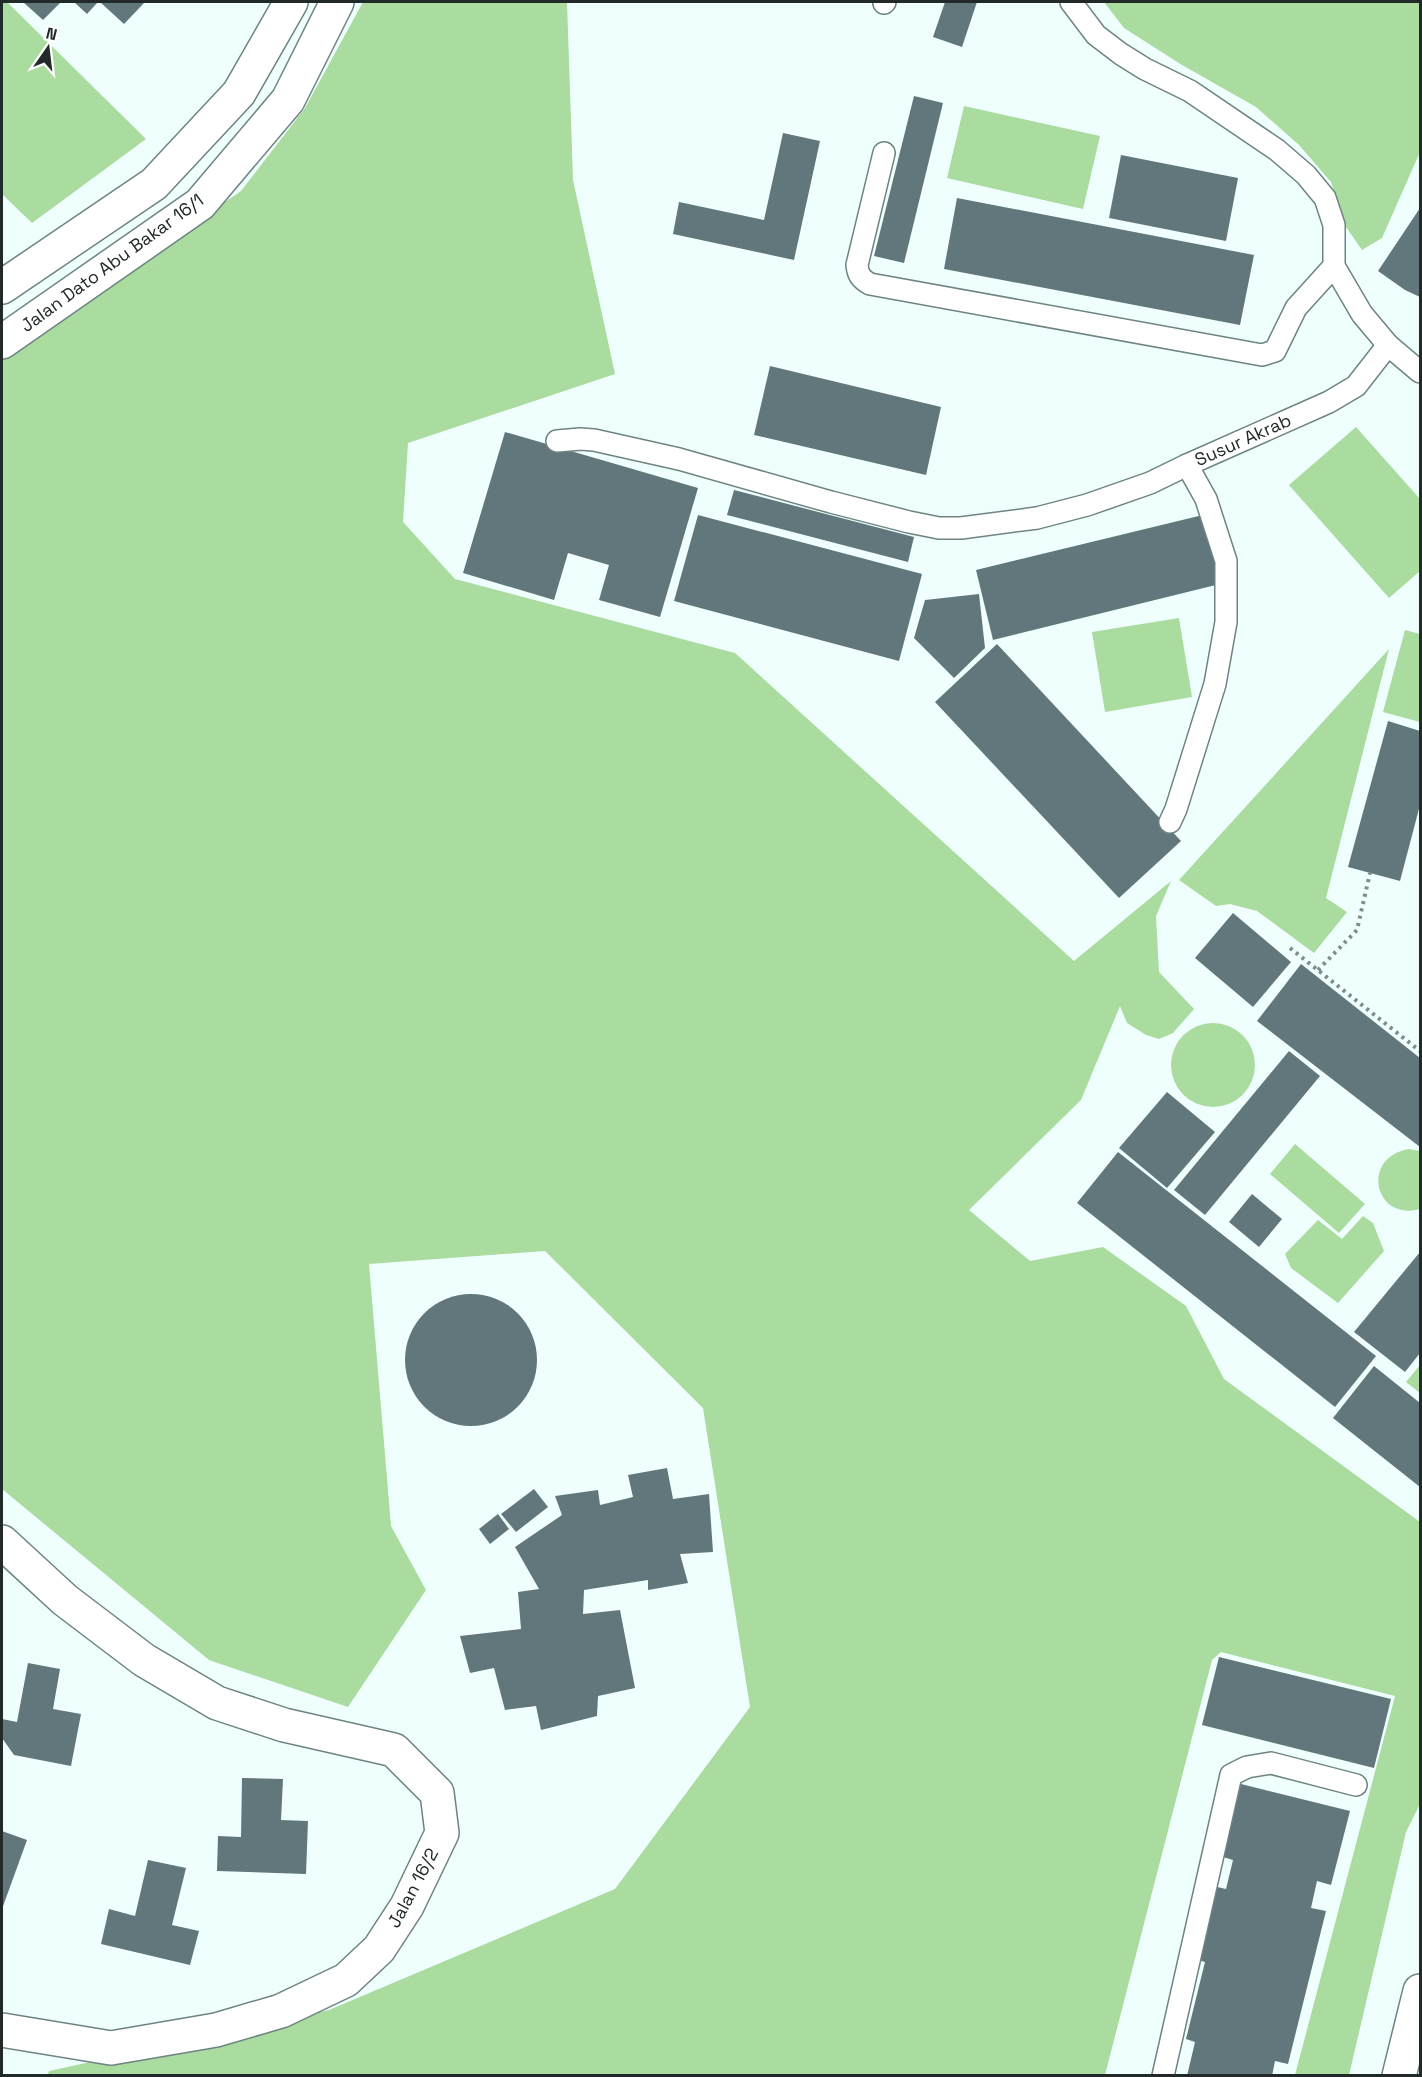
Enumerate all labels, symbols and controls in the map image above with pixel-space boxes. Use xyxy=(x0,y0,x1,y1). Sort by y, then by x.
north arrow xyxy=(18,18,78,78)
text: N xyxy=(44,22,59,45)
street label: Jalan Dato Abu Bakar 16/1 xyxy=(16,188,208,337)
street label: Susur Akrab xyxy=(1191,408,1295,471)
street label: Jalan 16/2 xyxy=(382,1844,443,1932)

